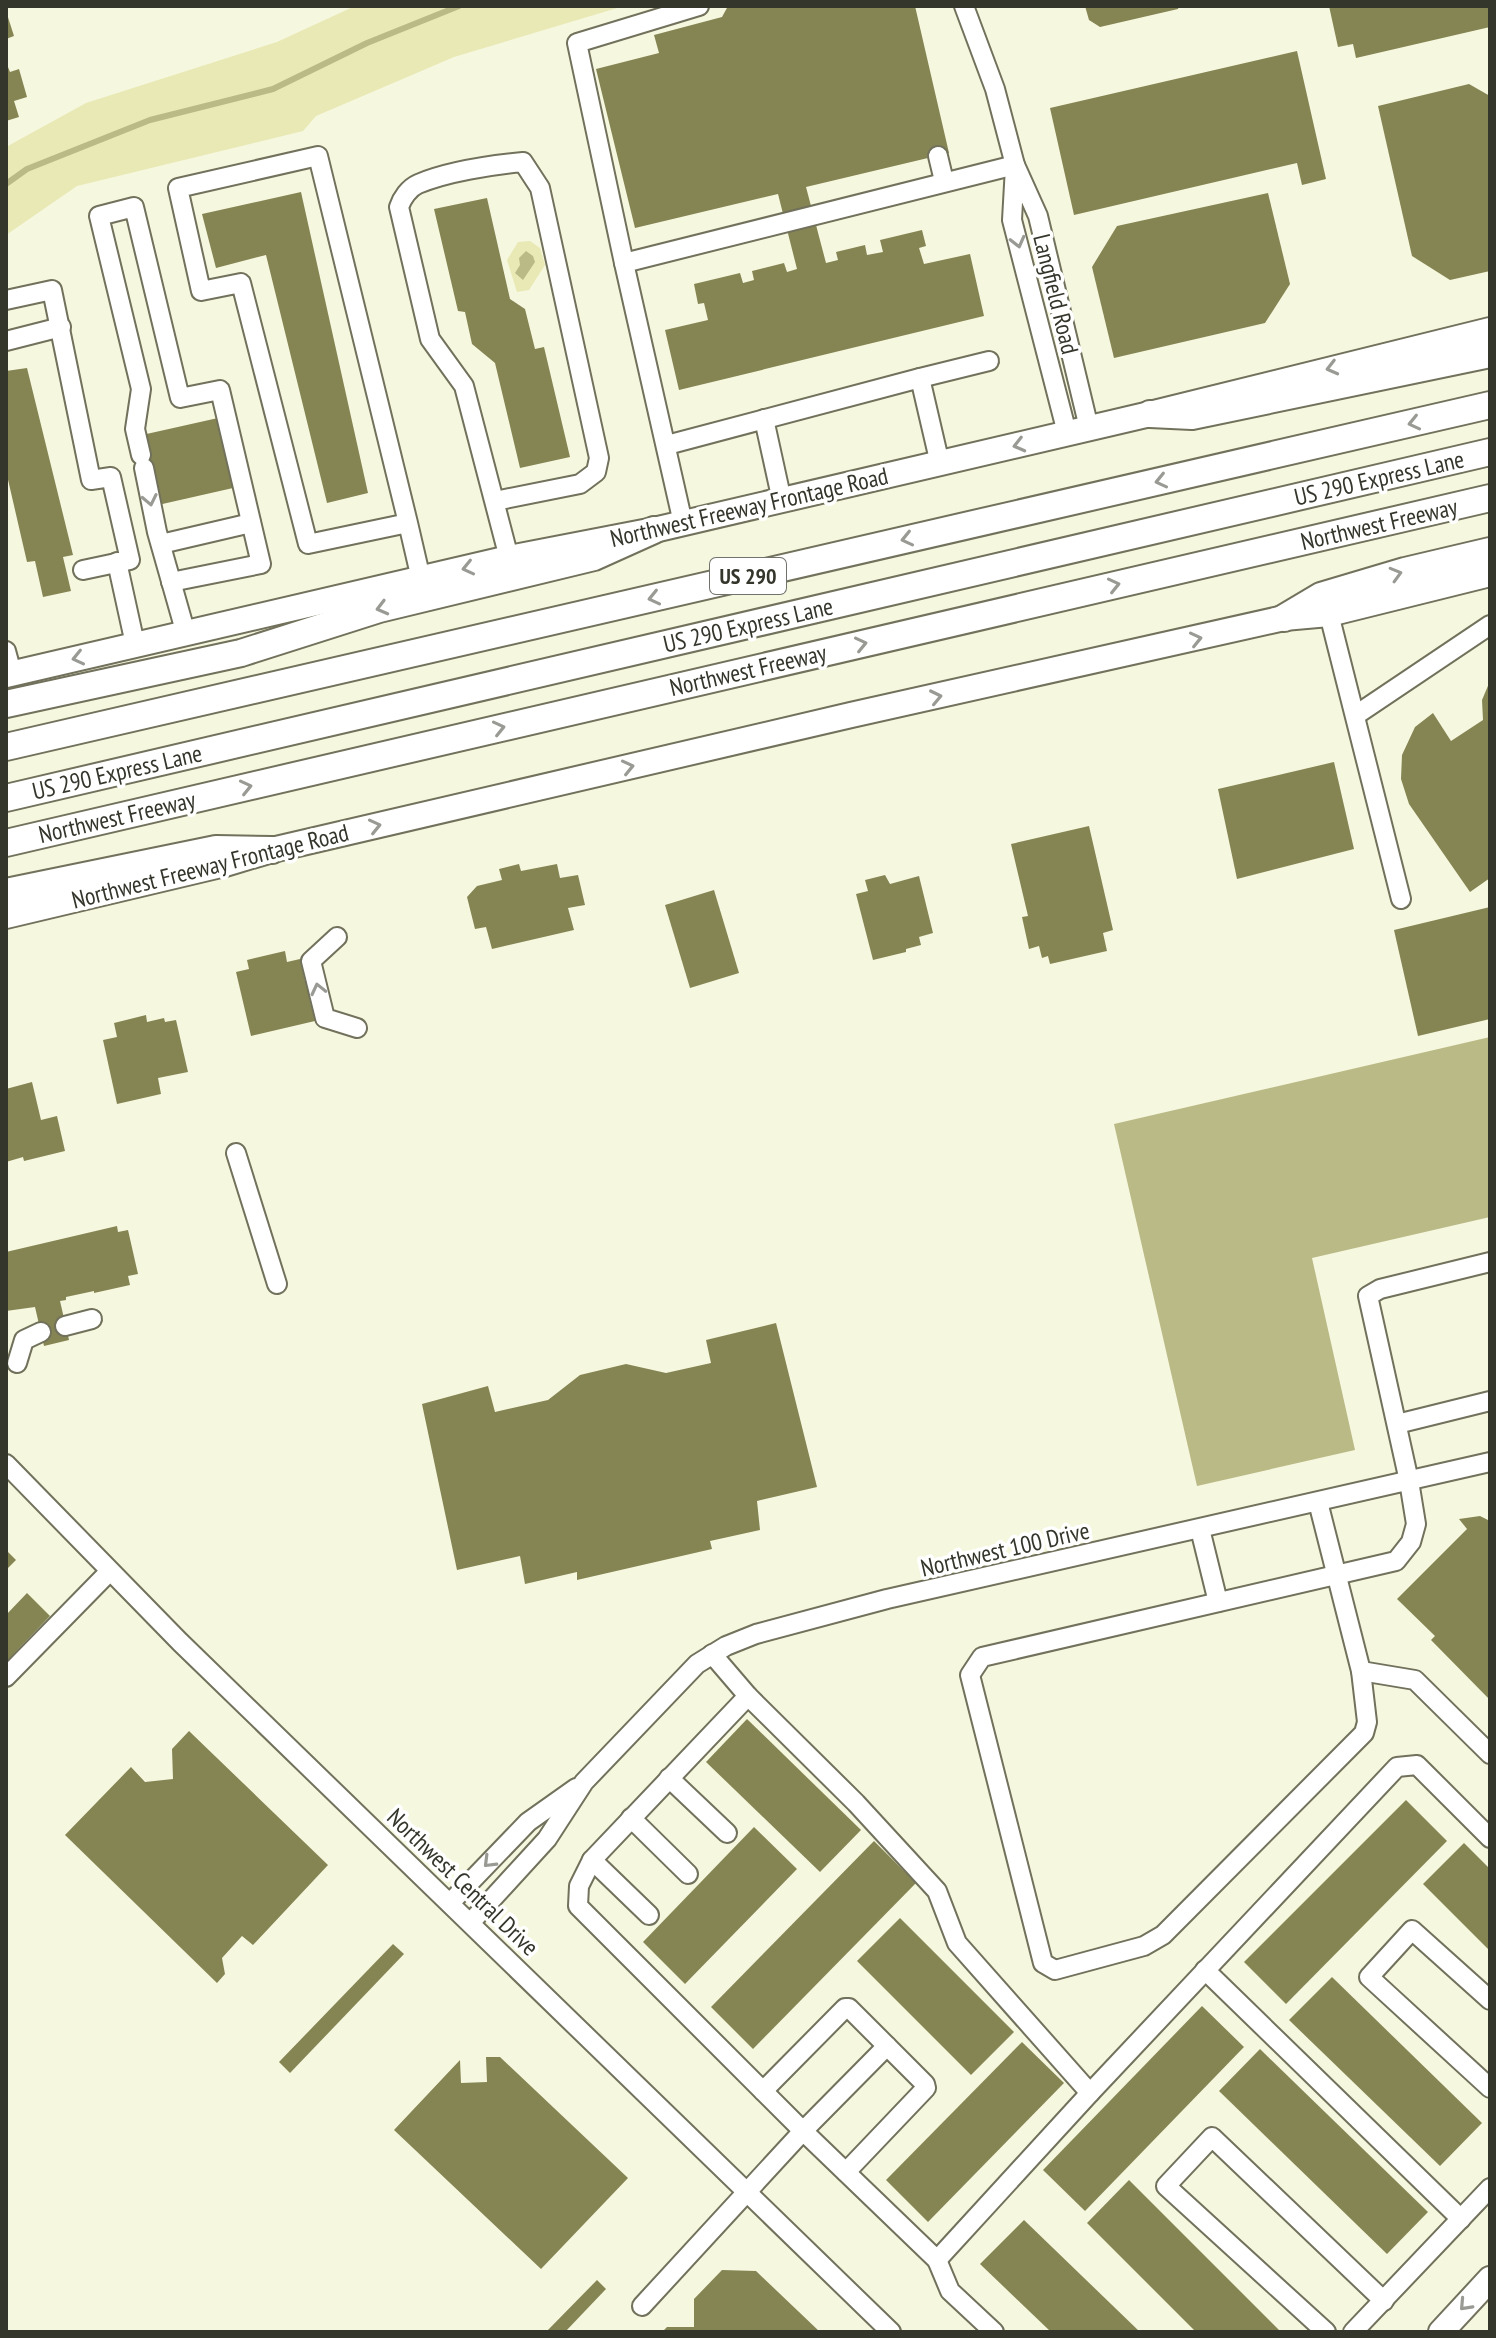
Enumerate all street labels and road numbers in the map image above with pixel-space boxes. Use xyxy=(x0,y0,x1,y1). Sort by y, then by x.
street label: Langfield Road xyxy=(1026,231,1086,357)
street label: US 290 Express Lane xyxy=(1291,443,1467,513)
street label: Northwest Freeway Frontage Road xyxy=(607,460,891,554)
street label: Northwest Freeway xyxy=(1298,491,1460,557)
road number: US 290 xyxy=(710,558,786,594)
street label: US 290 Express Lane xyxy=(660,590,836,660)
street label: Northwest Freeway xyxy=(667,637,829,703)
street label: US 290 Express Lane xyxy=(29,737,205,807)
street label: Northwest Freeway xyxy=(36,784,198,850)
street label: Northwest Freeway Frontage Road xyxy=(68,817,352,915)
street label: Northwest 100 Drive xyxy=(918,1515,1092,1583)
street label: Northwest Central Drive xyxy=(381,1802,545,1962)

